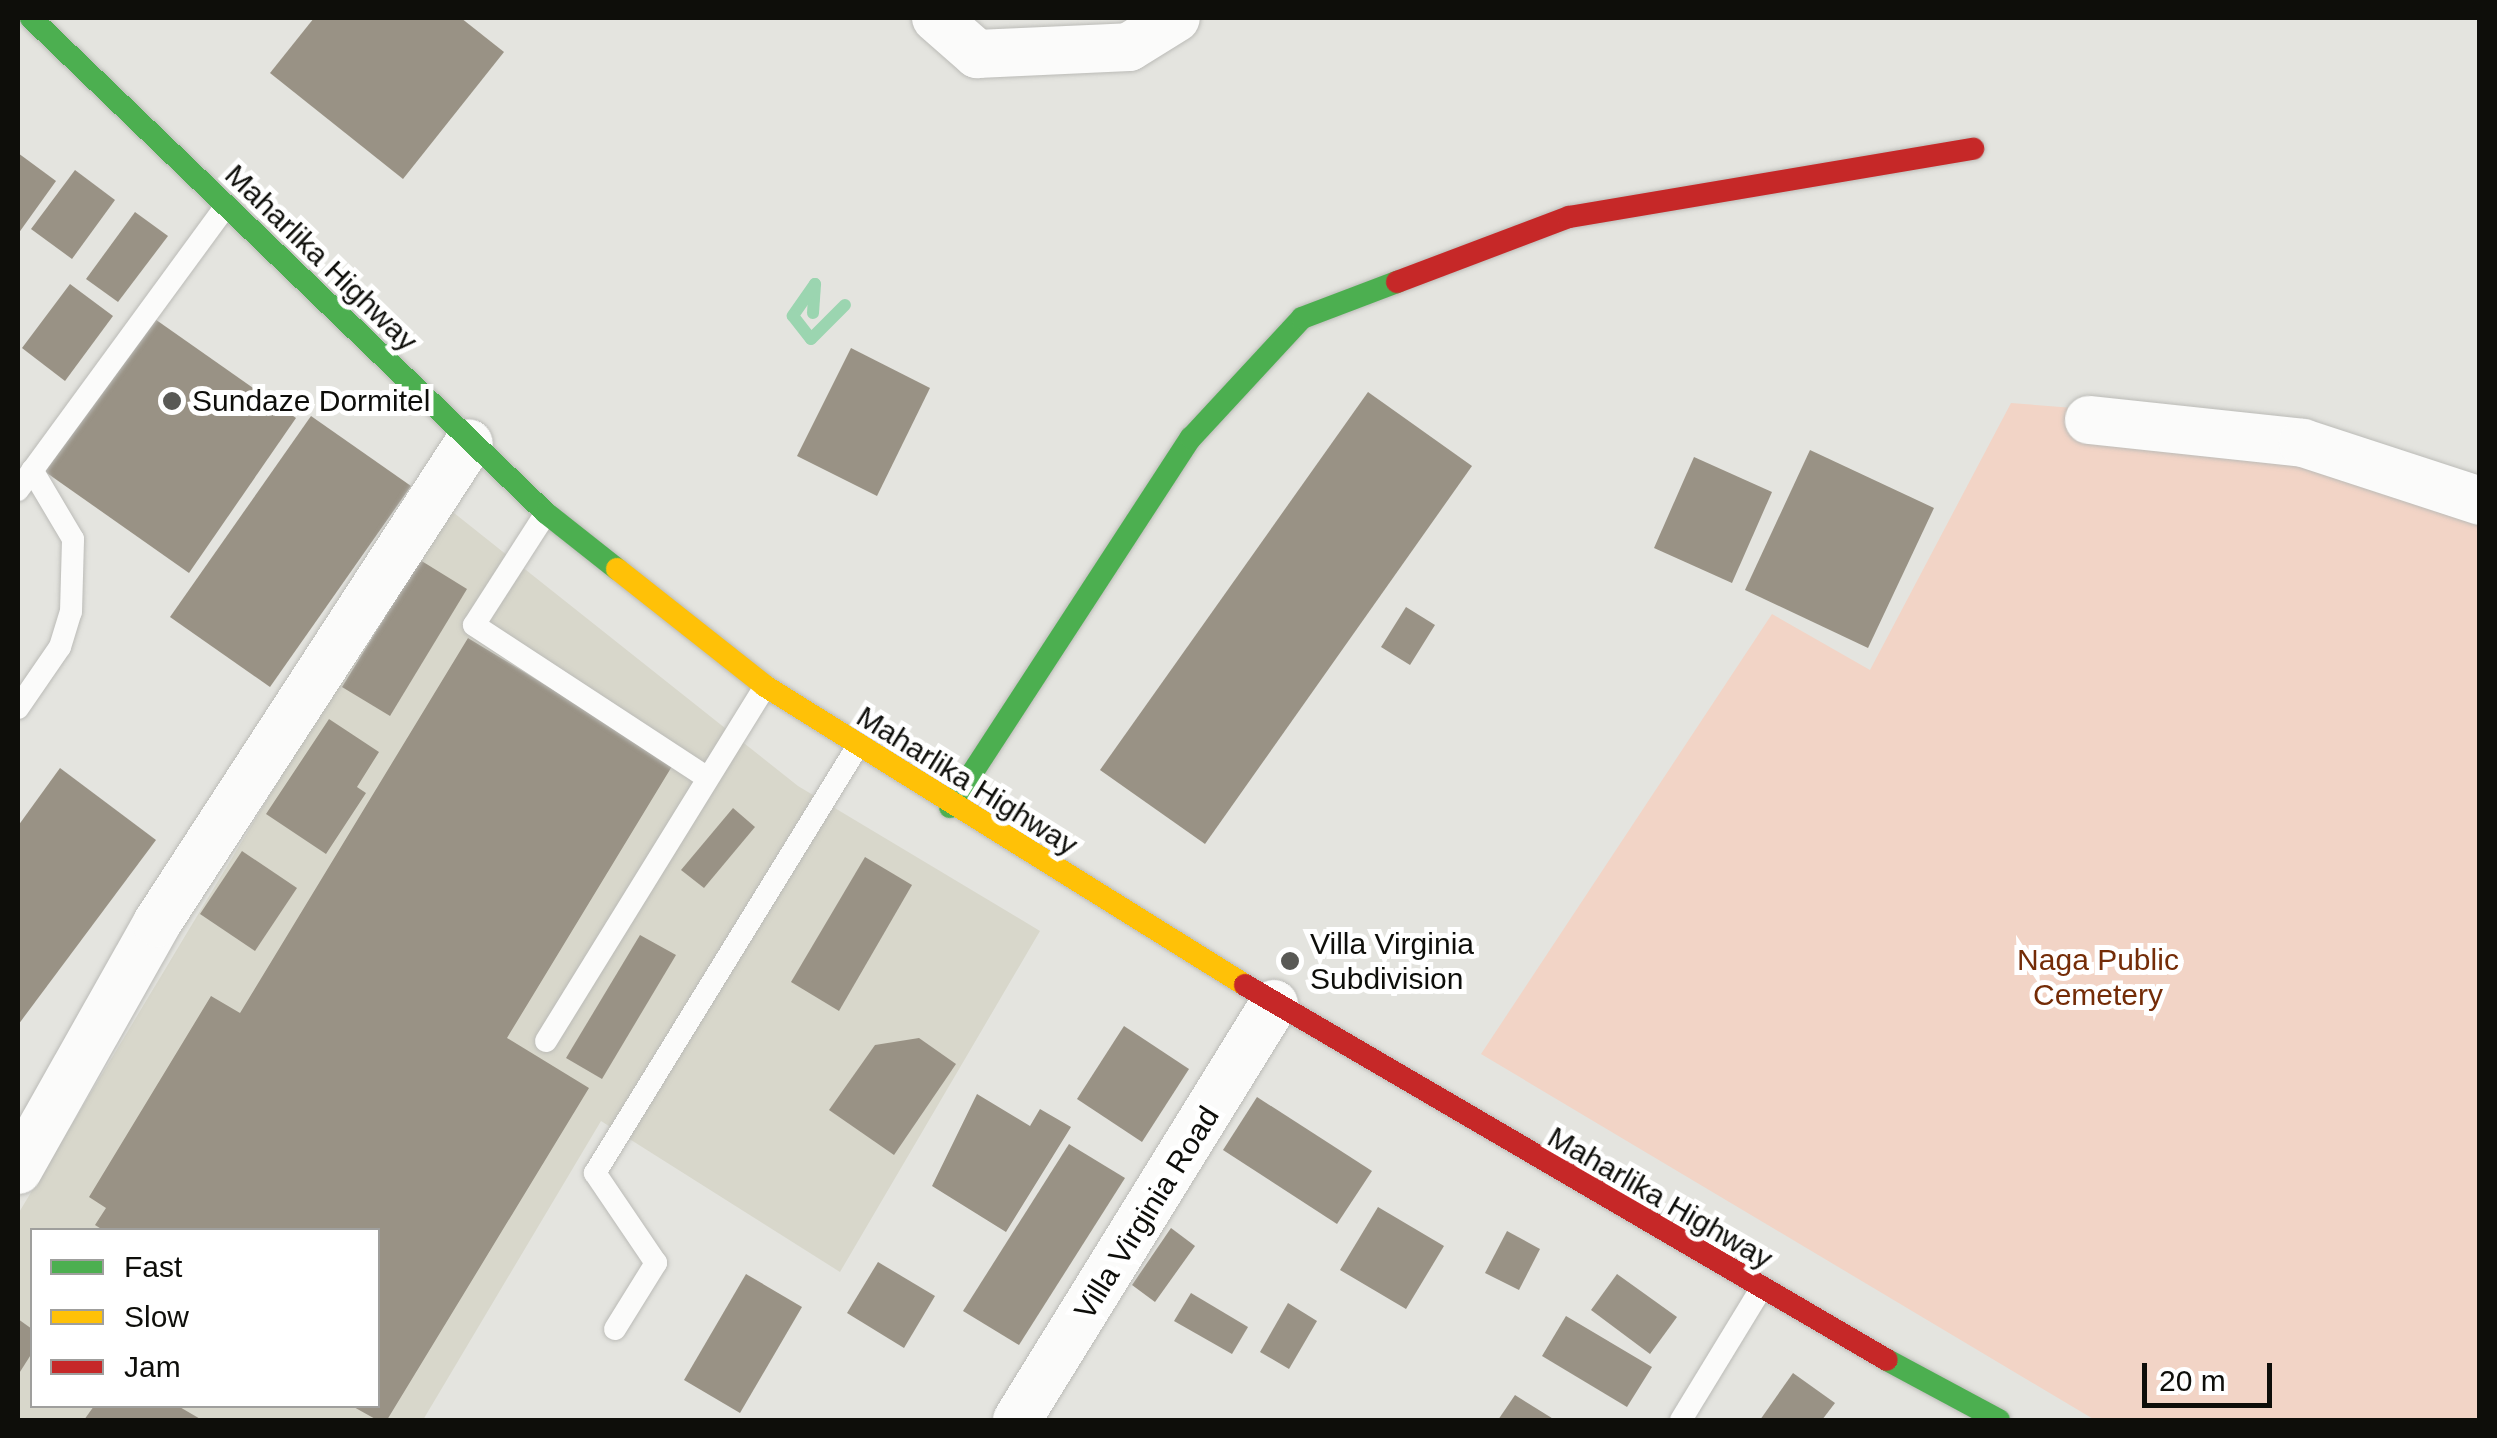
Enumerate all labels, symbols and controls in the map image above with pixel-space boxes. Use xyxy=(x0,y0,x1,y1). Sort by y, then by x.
street label: Maharlika Highway xyxy=(217,157,425,359)
place label: Sundaze Dormitel xyxy=(192,383,430,419)
marker: Sundaze Dormitel xyxy=(161,390,183,412)
street label: Maharlika Highway xyxy=(850,699,1084,863)
place label: Villa Virginia Subdivision xyxy=(1310,926,1474,996)
park label: Naga Public Cemetery xyxy=(2017,942,2179,1012)
marker: Villa Virginia Subdivision xyxy=(1279,950,1301,972)
street label: Villa Virginia Road xyxy=(1067,1100,1227,1326)
street label: Maharlika Highway xyxy=(1541,1119,1779,1277)
legend xyxy=(30,1228,380,1408)
text: Fast xyxy=(124,1250,182,1283)
text: Slow xyxy=(124,1300,189,1333)
scale bar xyxy=(2147,1343,2277,1405)
text: Jam xyxy=(124,1350,181,1383)
text: 20 m xyxy=(2159,1364,2226,1397)

